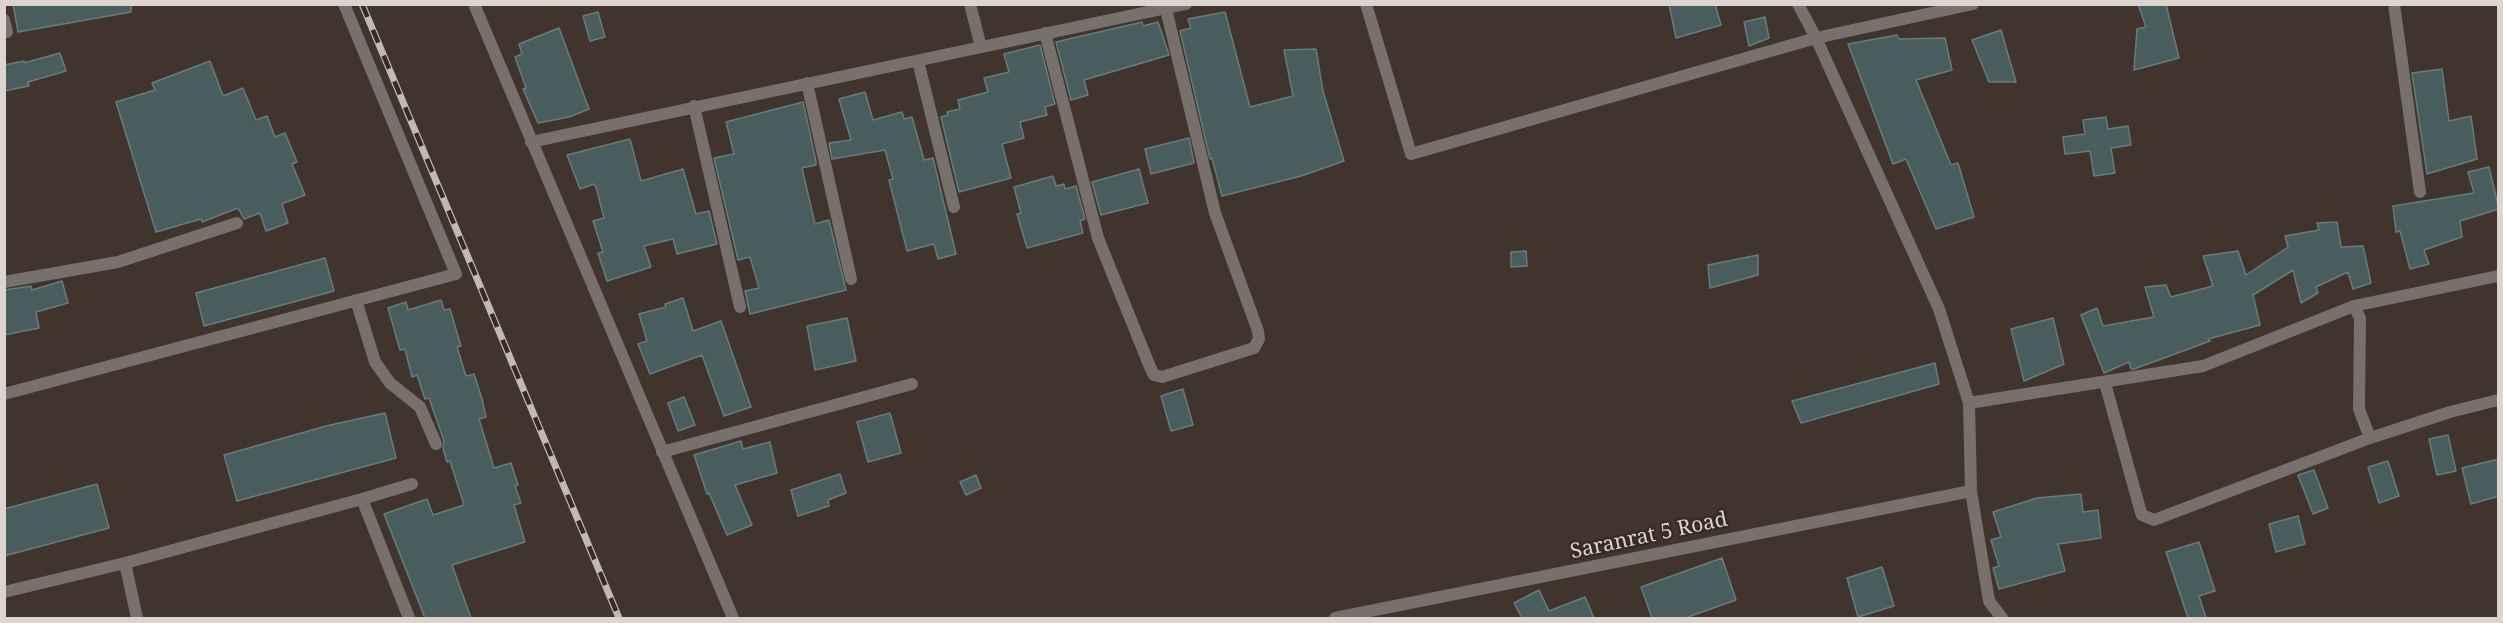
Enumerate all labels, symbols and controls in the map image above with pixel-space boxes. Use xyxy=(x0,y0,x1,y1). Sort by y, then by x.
street label: Saranrat 5 Road xyxy=(1568,507,1730,565)

